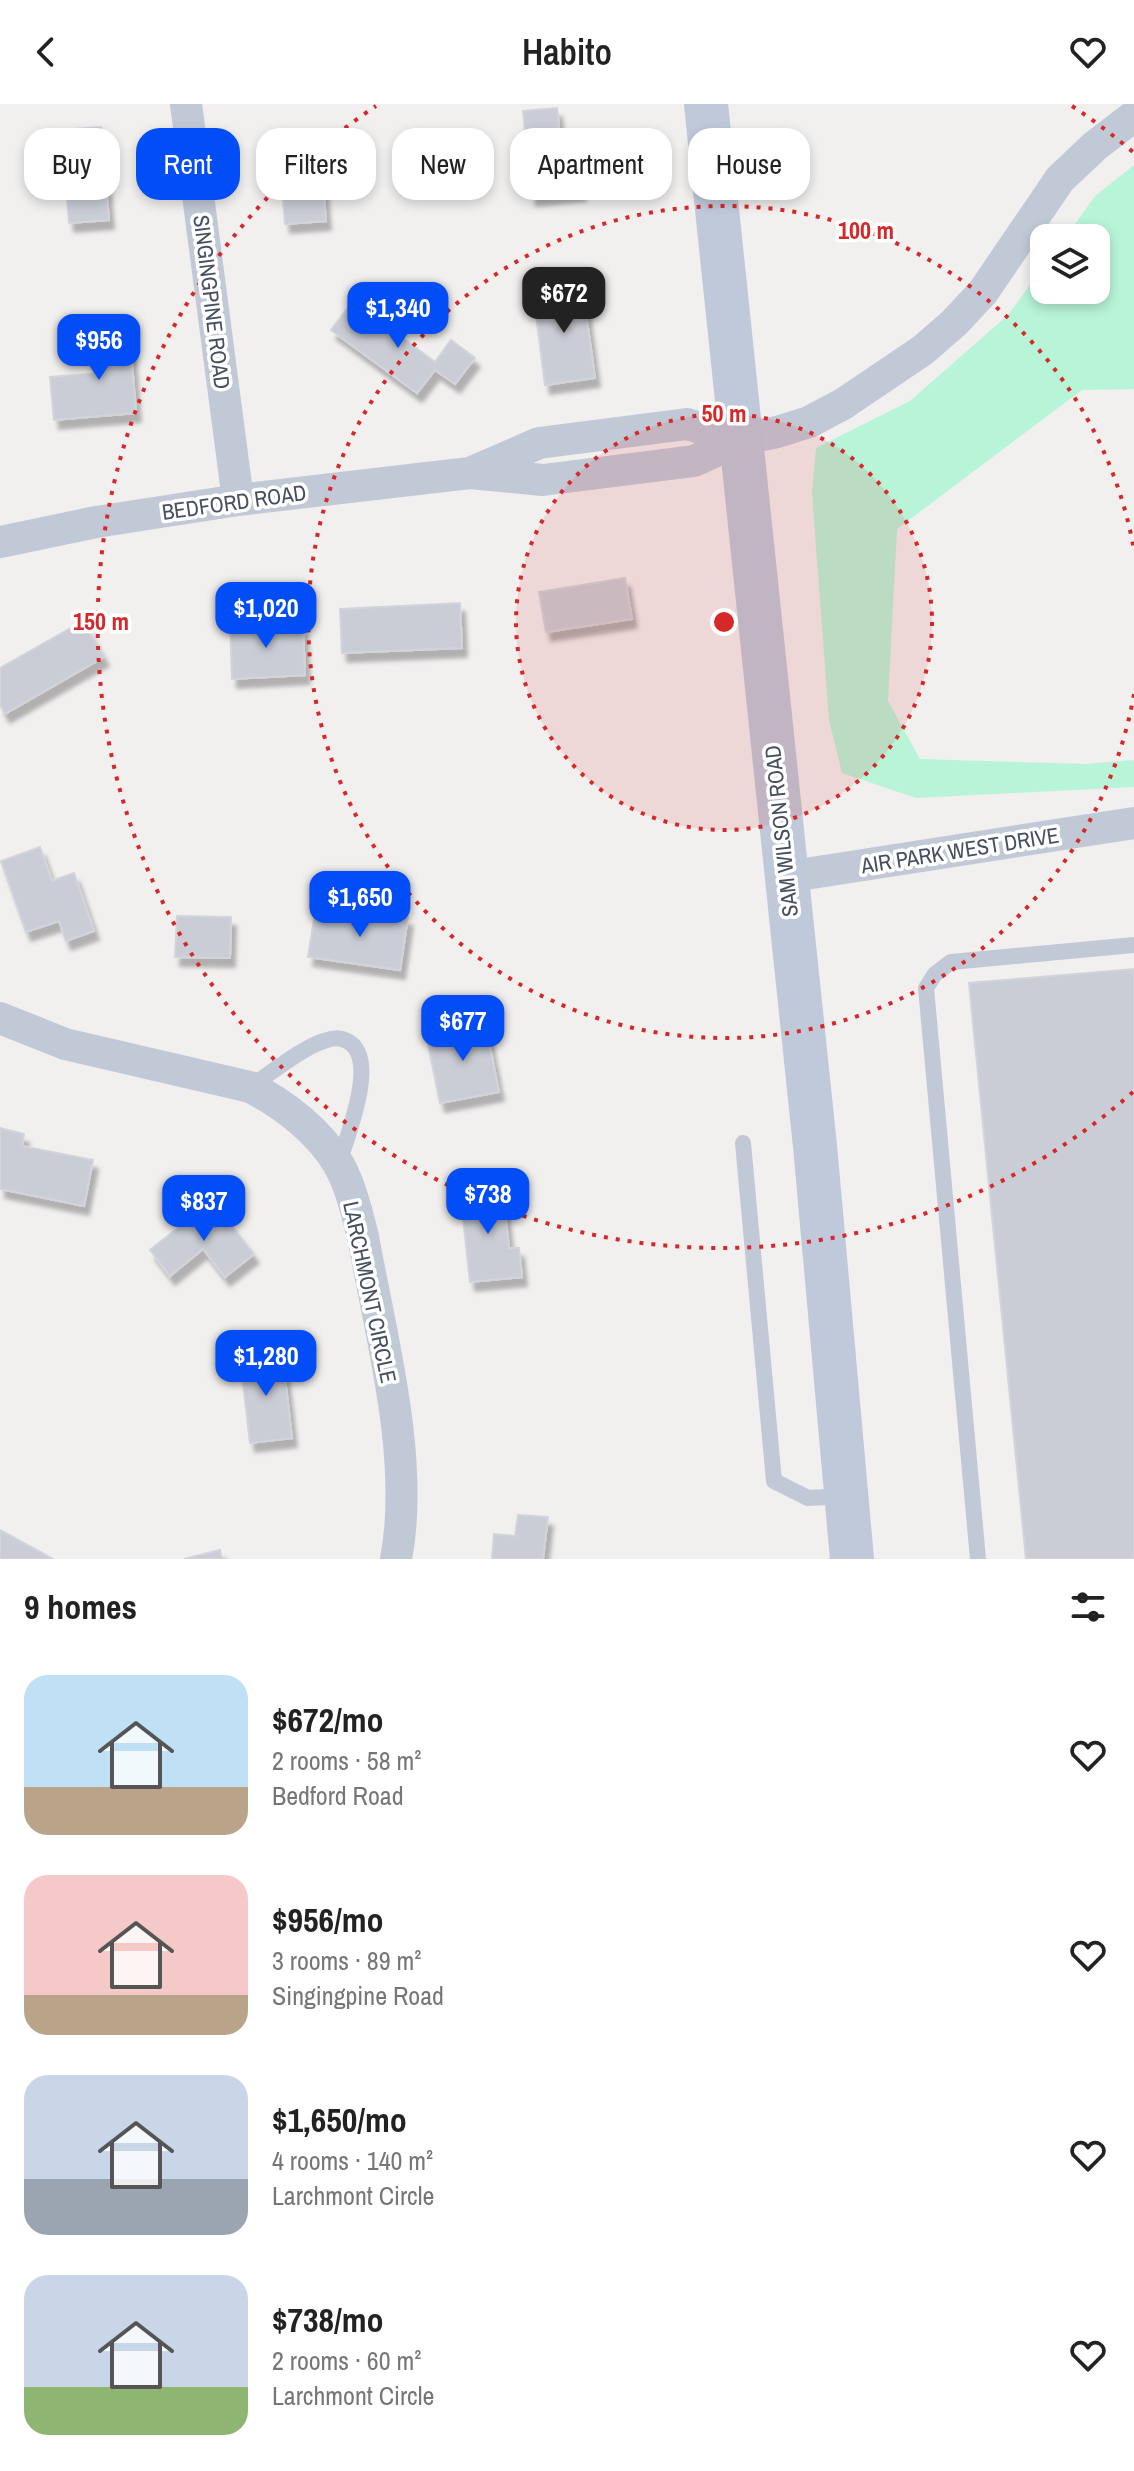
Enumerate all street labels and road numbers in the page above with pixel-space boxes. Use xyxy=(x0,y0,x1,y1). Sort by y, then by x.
street label: SINGINGPINE ROAD xyxy=(186,213,238,391)
street label: BEDFORD ROAD xyxy=(160,477,308,527)
street label: SAM WILSON ROAD xyxy=(757,744,805,918)
street label: AIR PARK WEST DRIVE xyxy=(858,820,1061,881)
street label: LARCHMONT CIRCLE xyxy=(336,1198,404,1386)

